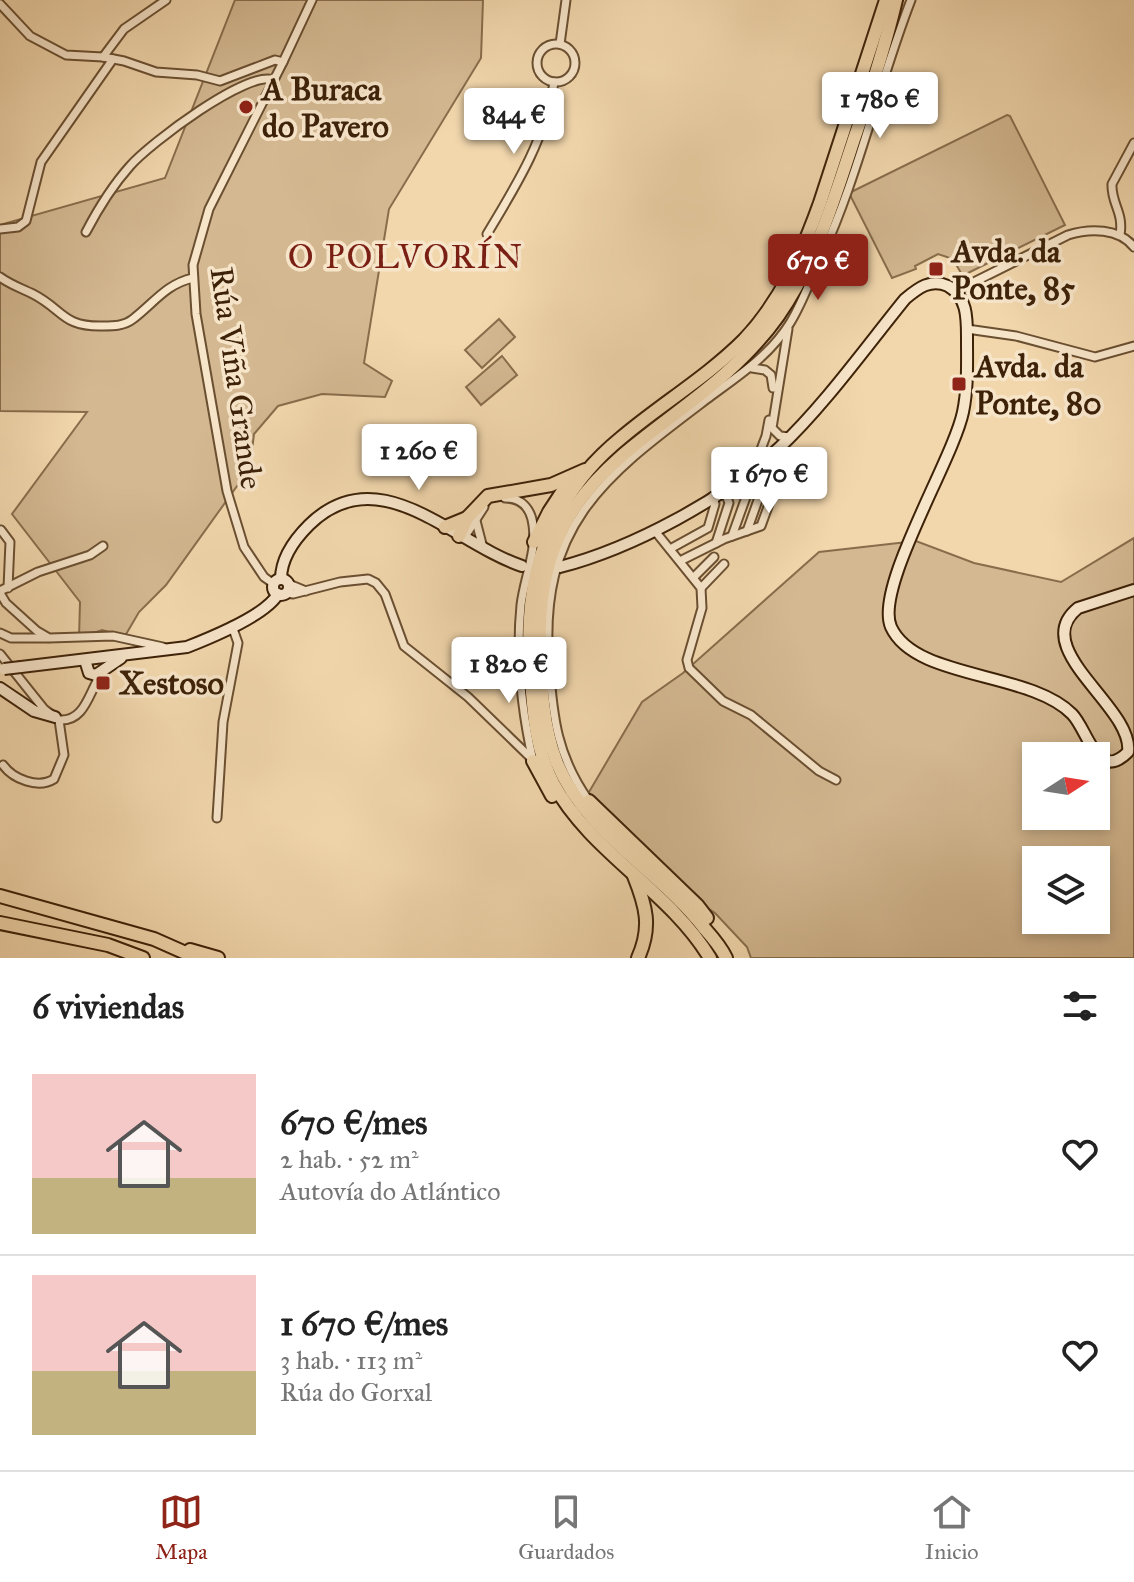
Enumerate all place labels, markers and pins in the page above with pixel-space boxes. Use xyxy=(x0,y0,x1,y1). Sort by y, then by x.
place label: A Buraca do Pavero xyxy=(260,70,389,146)
pin: 1 780 € xyxy=(806,72,954,140)
pin: 844 € xyxy=(458,88,570,156)
marker: A Buraca do Pavero xyxy=(237,98,255,116)
place label: Avda. da Ponte, 85 xyxy=(950,232,1075,308)
pin: 670 € xyxy=(762,234,874,302)
marker: Avda. da Ponte, 85 xyxy=(927,260,945,278)
place label: Avda. da Ponte, 80 xyxy=(973,347,1102,423)
marker: Avda. da Ponte, 80 xyxy=(950,375,968,393)
pin: 1 260 € xyxy=(345,424,493,492)
pin: 1 670 € xyxy=(695,447,843,515)
pin: 1 820 € xyxy=(435,637,583,705)
place label: Xestoso xyxy=(118,664,224,703)
marker: Xestoso xyxy=(94,674,112,692)

